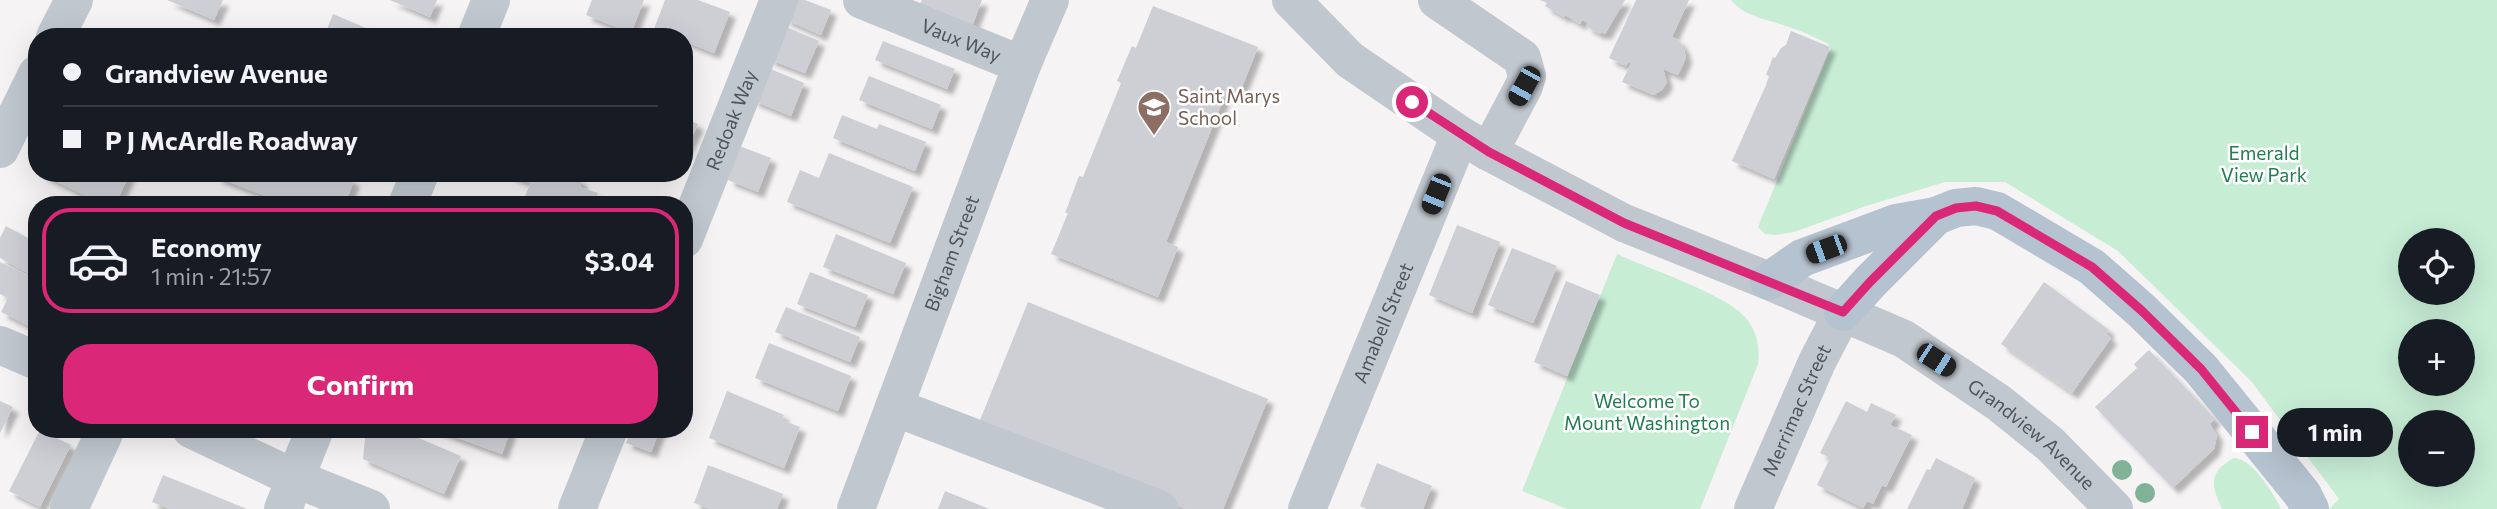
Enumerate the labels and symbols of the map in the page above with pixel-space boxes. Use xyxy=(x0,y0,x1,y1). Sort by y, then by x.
street label: Vaux Way xyxy=(918,13,1005,66)
car xyxy=(1505,63,1544,109)
street label: Redoak Way xyxy=(700,66,761,174)
place label: Saint Marys School xyxy=(1178,84,1280,129)
route start xyxy=(1396,86,1428,118)
school or university icon: Saint Marys School xyxy=(1135,88,1173,137)
park label: Emerald View Park xyxy=(2221,141,2307,186)
car xyxy=(1419,171,1454,217)
street label: Bigham Street xyxy=(919,192,983,314)
car xyxy=(1803,232,1850,266)
street label: Amabell Street xyxy=(1348,259,1418,386)
street label: Merrimac Street xyxy=(1757,340,1835,479)
car xyxy=(1913,340,1960,380)
street label: Grandview Avenue xyxy=(1964,373,2100,494)
park label: Welcome To Mount Washington xyxy=(1564,389,1730,434)
callout: 1 min xyxy=(2276,408,2392,457)
route end xyxy=(2236,416,2268,448)

